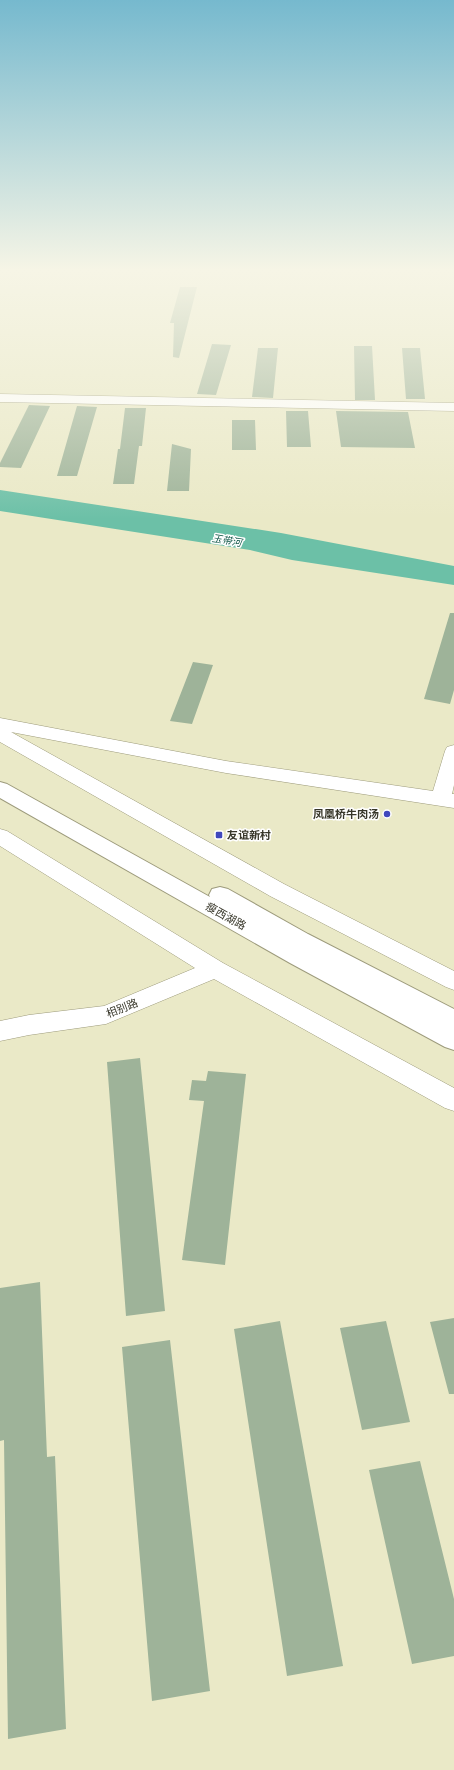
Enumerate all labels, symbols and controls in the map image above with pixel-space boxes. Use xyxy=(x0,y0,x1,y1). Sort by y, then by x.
water label: 玉带河 xyxy=(211,533,245,550)
place label: 凤凰桥牛肉汤 xyxy=(313,808,379,821)
marker: 凤凰桥牛肉汤 xyxy=(382,809,392,819)
place label: 友谊新村 xyxy=(227,829,271,842)
marker: 友谊新村 xyxy=(214,830,224,840)
street label: 瘦西湖路 xyxy=(203,900,248,933)
street label: 相别路 xyxy=(104,996,140,1020)

